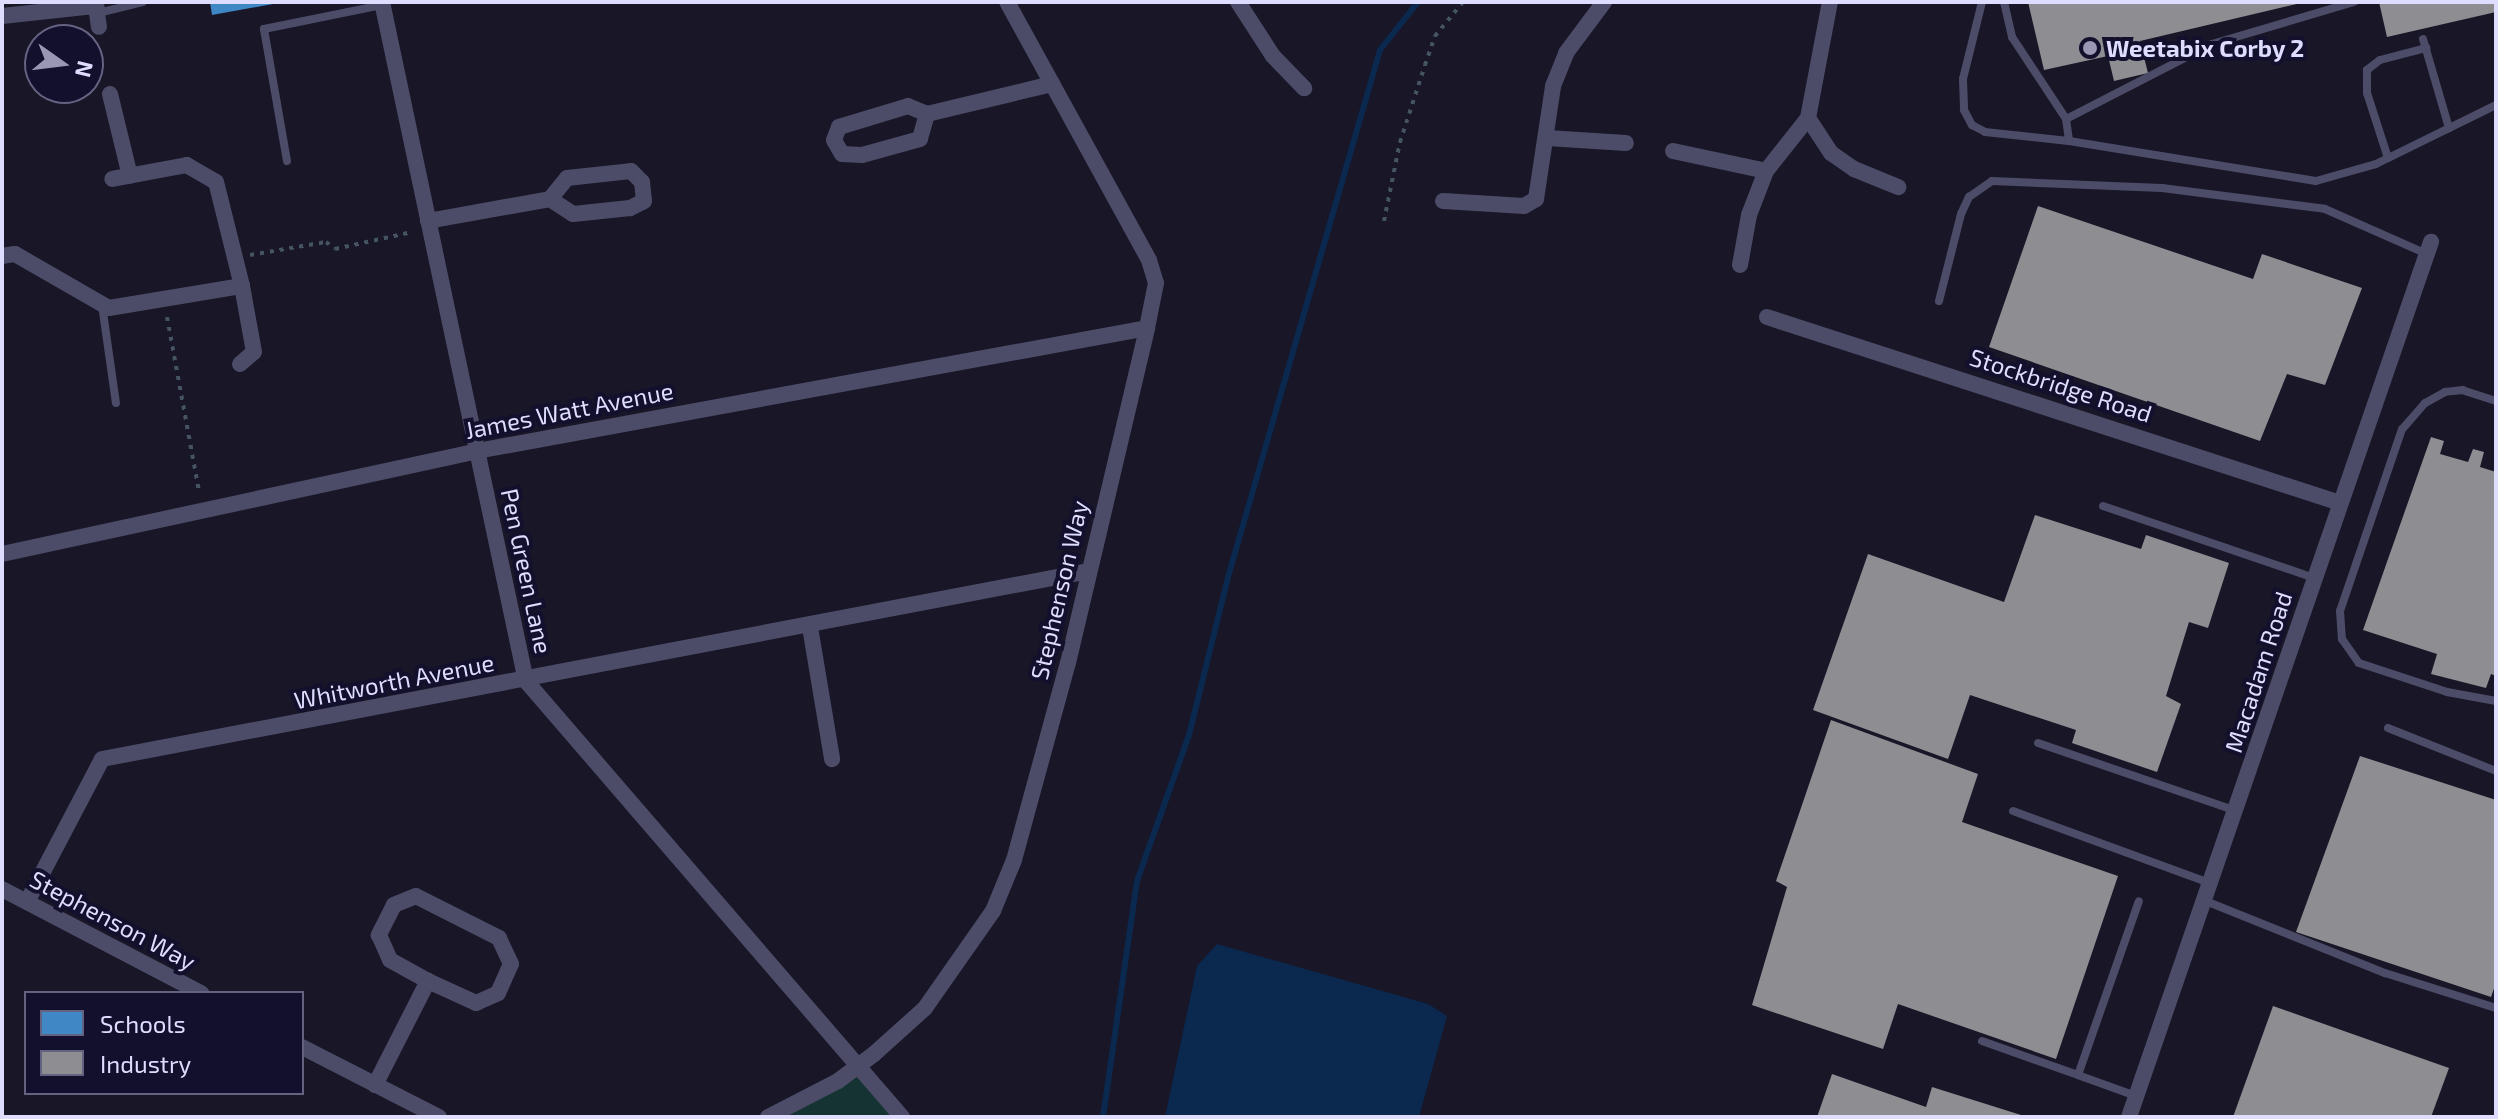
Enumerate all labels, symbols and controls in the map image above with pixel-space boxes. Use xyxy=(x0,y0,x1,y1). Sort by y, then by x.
north arrow xyxy=(24,24,104,104)
place label: Weetabix Corby 2 xyxy=(2106,34,2305,62)
marker: Weetabix Corby 2 xyxy=(2081,39,2099,57)
text: N xyxy=(71,58,100,80)
street label: Stockbridge Road xyxy=(1966,342,2156,428)
street label: James Watt Avenue xyxy=(462,376,676,444)
street label: Pen Green Lane xyxy=(495,486,559,656)
street label: Stephenson Way xyxy=(1024,497,1094,683)
street label: Macadam Road xyxy=(2218,588,2298,756)
street label: Whitworth Avenue xyxy=(291,647,497,715)
street label: Stephenson Way xyxy=(25,864,201,976)
legend xyxy=(24,991,304,1095)
text: Schools xyxy=(100,1009,186,1038)
text: Industry xyxy=(100,1049,191,1078)

